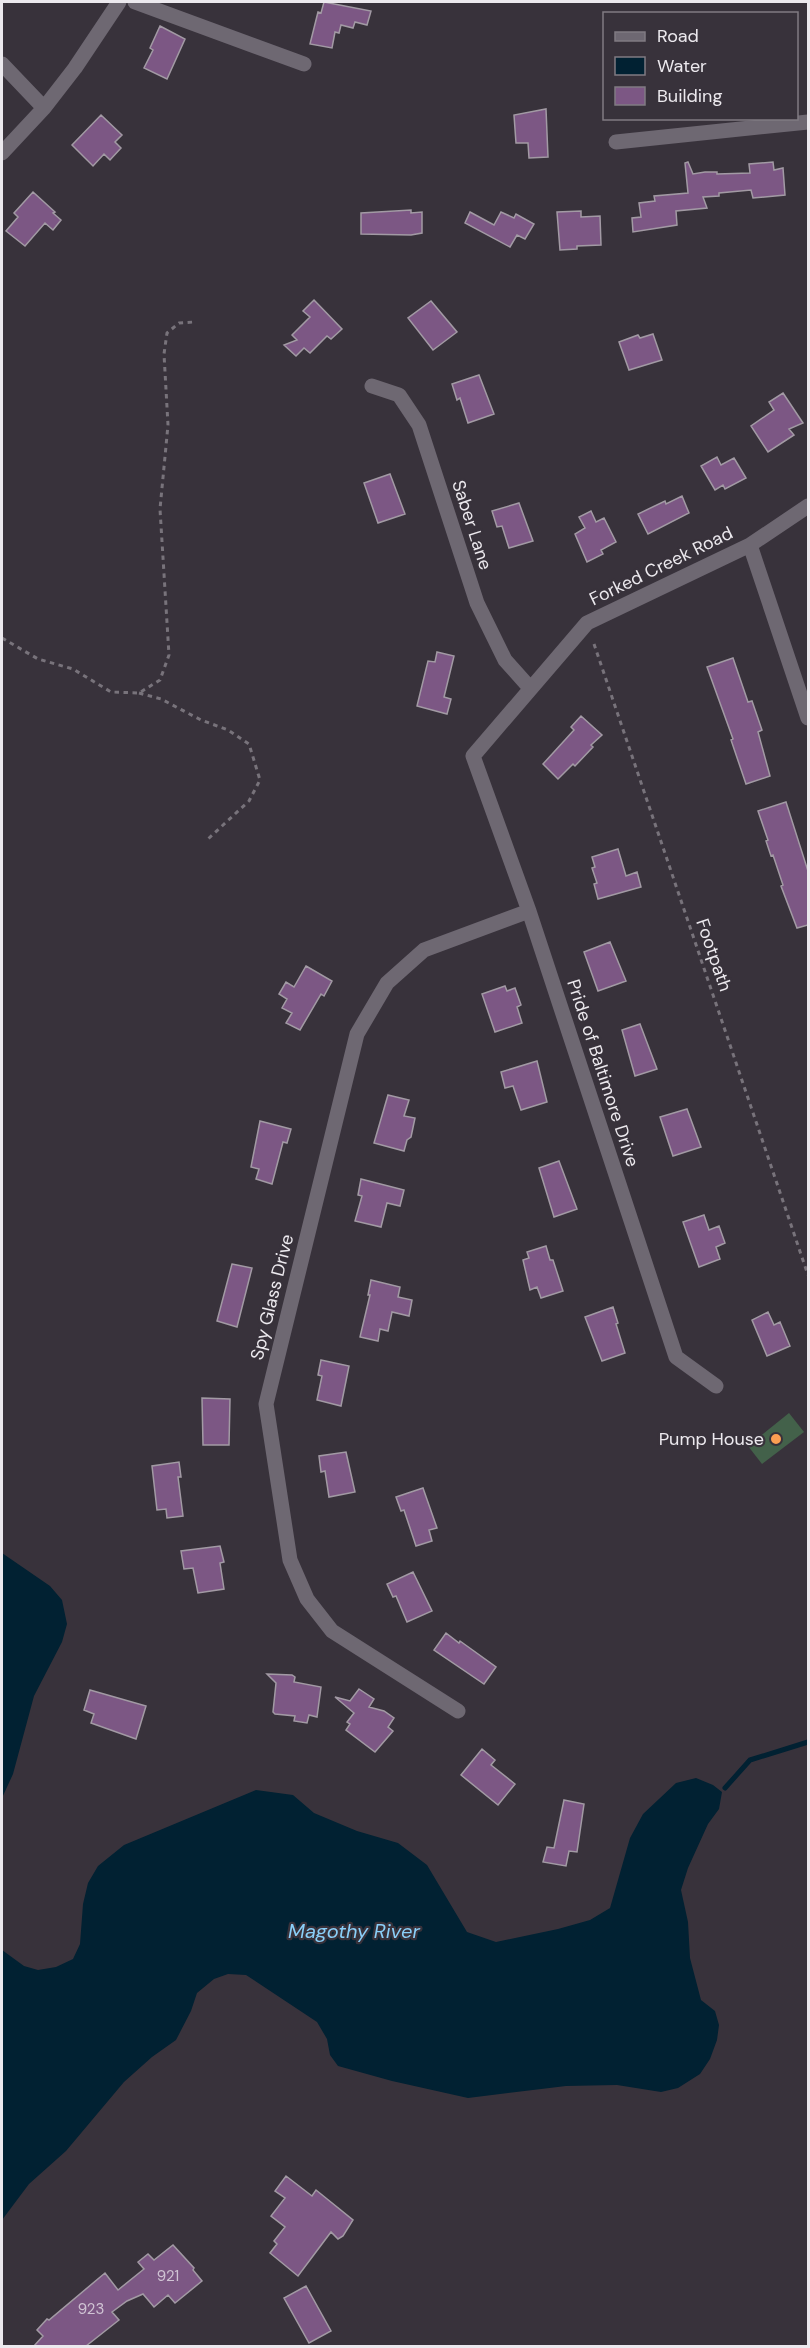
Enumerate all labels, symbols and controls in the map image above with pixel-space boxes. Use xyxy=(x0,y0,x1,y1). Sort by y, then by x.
legend xyxy=(603,12,798,120)
text: Road xyxy=(657,24,699,48)
text: Water xyxy=(657,54,707,78)
text: Building xyxy=(657,84,722,108)
street label: Saber Lane xyxy=(446,477,498,573)
street label: Forked Creek Road xyxy=(585,521,737,611)
street label: Footpath xyxy=(690,915,738,995)
street label: Pride of Baltimore Drive xyxy=(561,976,645,1170)
street label: Spy Glass Drive xyxy=(245,1232,299,1362)
place label: Pump House xyxy=(659,1427,764,1451)
marker: Pump House xyxy=(769,1432,783,1446)
water label: Magothy River xyxy=(288,1918,420,1944)
house number: 921 xyxy=(157,2266,179,2286)
house number: 923 xyxy=(78,2299,104,2319)

